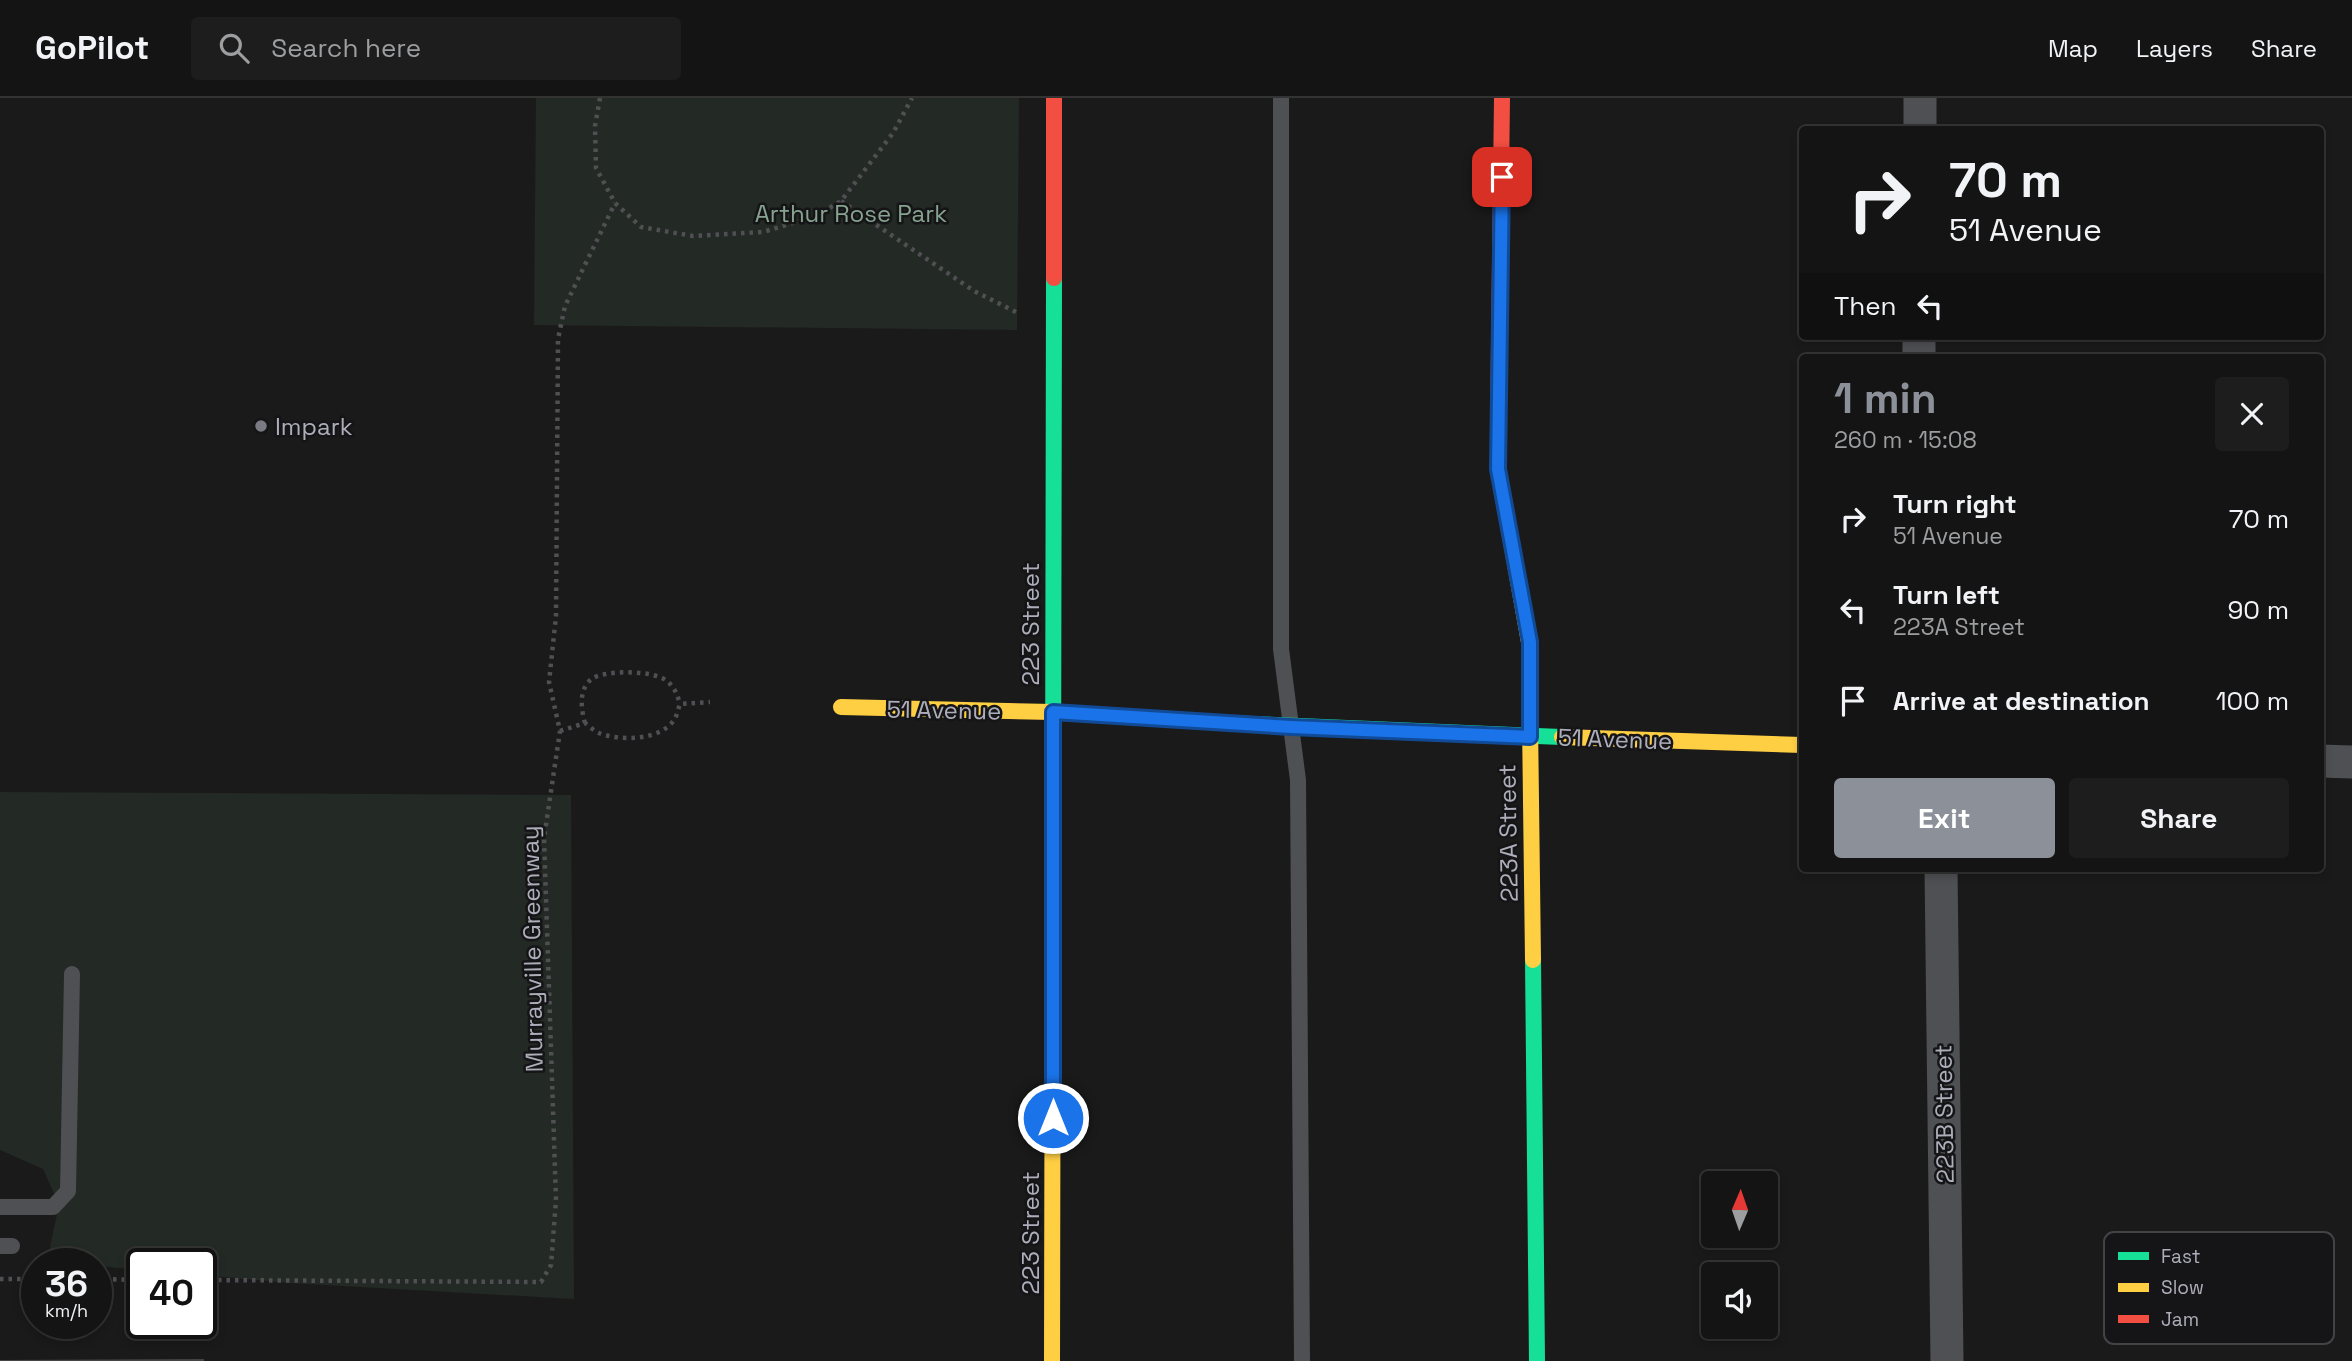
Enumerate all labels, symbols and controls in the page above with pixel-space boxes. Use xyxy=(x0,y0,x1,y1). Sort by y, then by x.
search box xyxy=(191,17,681,80)
text: GoPilot xyxy=(35,27,149,69)
icon: search xyxy=(215,29,253,67)
text: Search here xyxy=(271,31,421,65)
text: Map xyxy=(2048,33,2098,64)
text: Layers xyxy=(2136,33,2213,64)
text: Share xyxy=(2251,33,2317,64)
pin xyxy=(1472,147,1532,207)
text: 70 m xyxy=(1949,149,2062,211)
icon: right xyxy=(1834,154,1925,245)
icon: arrive xyxy=(1483,158,1521,196)
park label: Arthur Rose Park xyxy=(755,198,947,229)
text: 51 Avenue xyxy=(1949,210,2102,250)
icon: left xyxy=(1911,287,1949,325)
text: Then xyxy=(1834,289,1897,323)
text: 1 min xyxy=(1834,372,1937,425)
button: close xyxy=(2215,377,2289,451)
place label: Impark xyxy=(275,411,353,442)
marker: Impark xyxy=(253,418,269,434)
text: 260 m · 15:08 xyxy=(1834,425,1977,455)
text: Turn right xyxy=(1893,487,2017,521)
icon: right xyxy=(1834,500,1872,538)
text: 70 m xyxy=(2229,502,2289,536)
text: 51 Avenue xyxy=(1893,521,2003,551)
street label: 223 Street xyxy=(1015,563,1046,685)
text: Turn left xyxy=(1893,578,2000,612)
icon: left xyxy=(1834,591,1872,629)
text: 90 m xyxy=(2227,593,2289,627)
text: 223A Street xyxy=(1893,612,2025,642)
icon: arrive xyxy=(1834,682,1872,720)
text: Arrive at destination xyxy=(1893,684,2150,718)
text: 100 m xyxy=(2216,684,2289,718)
street label: 51 Avenue xyxy=(886,694,1002,726)
street label: 51 Avenue xyxy=(1557,722,1673,756)
street label: 223A Street xyxy=(1491,764,1525,902)
button: Exit xyxy=(1834,778,2055,858)
button: Share xyxy=(2069,778,2289,858)
street label: Murrayville Greenway xyxy=(514,825,550,1073)
street label: 223B Street xyxy=(1927,1044,1961,1184)
position arrow xyxy=(1016,1081,1090,1155)
north arrow xyxy=(1701,1171,1778,1248)
map controls xyxy=(1701,1171,1778,1339)
street label: 223 Street xyxy=(1015,1172,1046,1294)
legend xyxy=(2104,1232,2334,1344)
text: Fast xyxy=(2161,1244,2201,1269)
speed limit sign: 40 xyxy=(126,1248,217,1339)
text: 36 xyxy=(45,1262,88,1306)
button: sound xyxy=(1701,1262,1778,1339)
text: Slow xyxy=(2161,1275,2204,1300)
text: km/h xyxy=(45,1299,88,1322)
text: Jam xyxy=(2161,1307,2199,1332)

